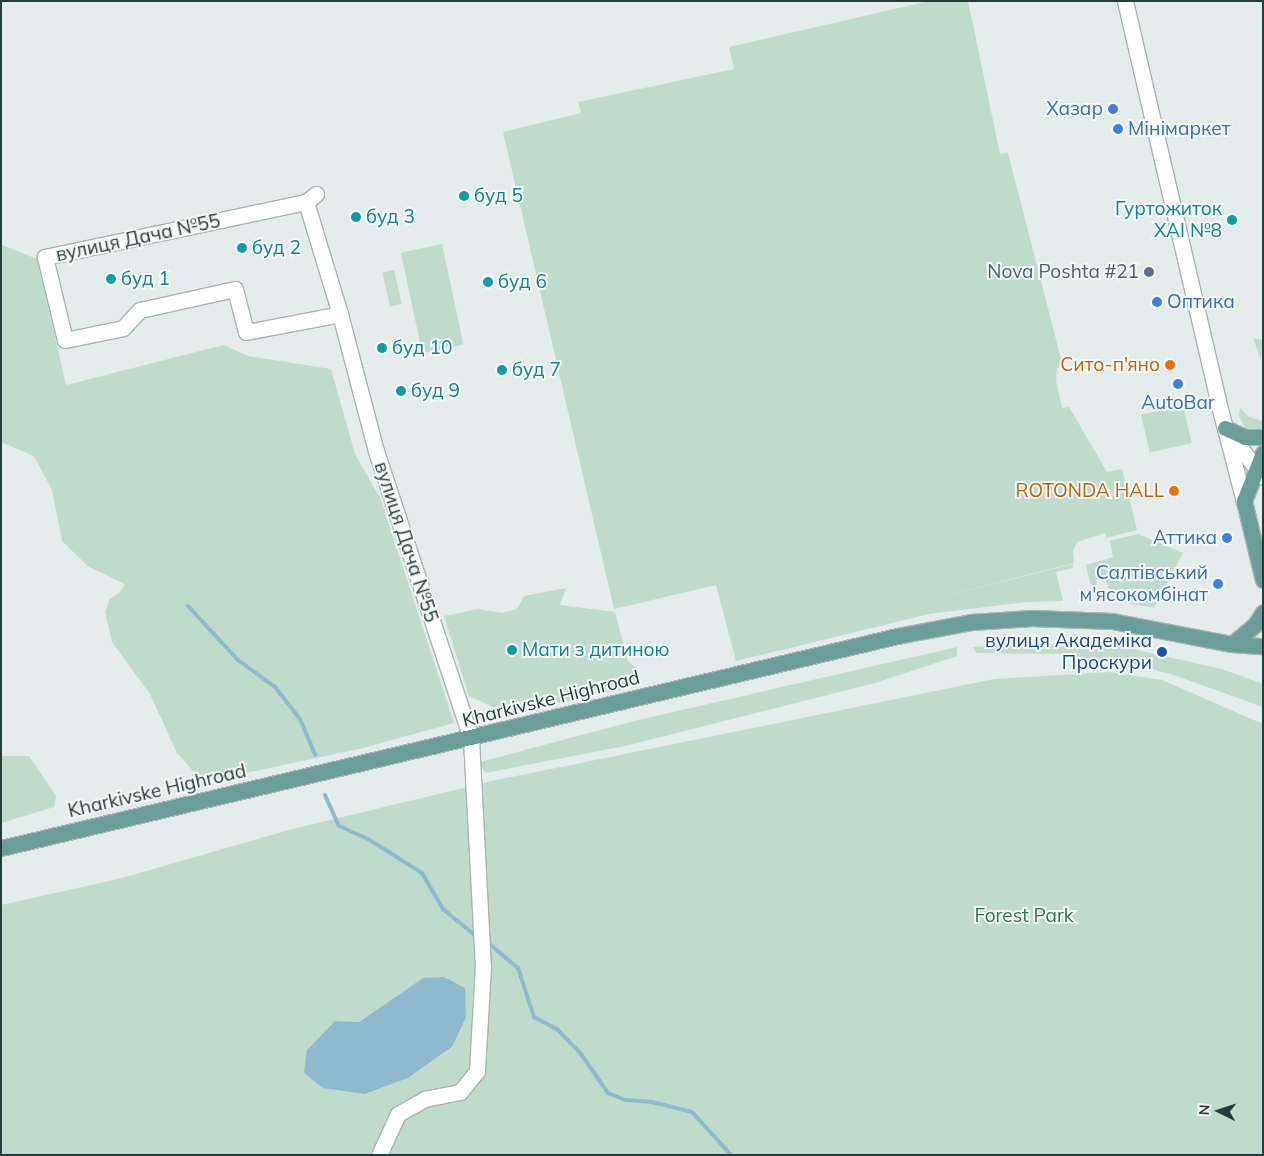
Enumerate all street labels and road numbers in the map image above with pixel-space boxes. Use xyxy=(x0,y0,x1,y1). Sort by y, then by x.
street label: вулиця Дача №55 xyxy=(54,209,222,267)
street label: вулиця Дача №55 xyxy=(369,459,443,625)
street label: Kharkivske Highroad xyxy=(460,666,642,732)
street label: Kharkivske Highroad xyxy=(66,759,248,823)

